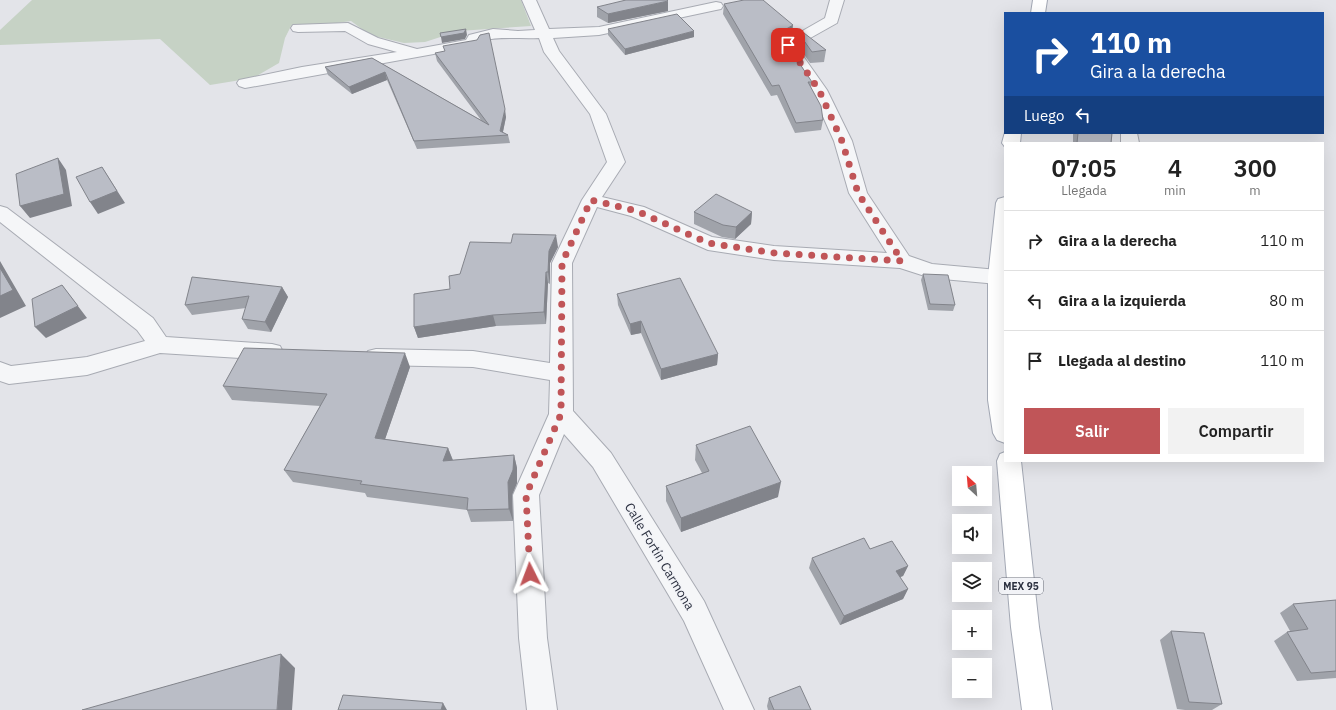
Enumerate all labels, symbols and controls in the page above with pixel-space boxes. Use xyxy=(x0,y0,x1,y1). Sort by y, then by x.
text: 110 m xyxy=(1090,24,1172,61)
pin xyxy=(771,28,805,62)
icon: right xyxy=(1024,28,1076,80)
icon: arrive xyxy=(777,34,799,56)
text: Gira a la derecha xyxy=(1090,60,1226,83)
icon: left xyxy=(1072,104,1094,126)
text: Luego xyxy=(1024,106,1064,125)
text: 07:05 xyxy=(1051,152,1117,184)
text: 4 xyxy=(1168,152,1182,184)
text: 300 xyxy=(1233,152,1277,184)
text: Llegada xyxy=(1061,182,1107,199)
text: min xyxy=(1164,182,1186,199)
text: m xyxy=(1249,182,1261,199)
icon: right xyxy=(1024,230,1046,252)
text: Gira a la derecha xyxy=(1058,231,1177,250)
text: 110 m xyxy=(1260,231,1304,250)
icon: left xyxy=(1024,290,1046,312)
text: Gira a la izquierda xyxy=(1058,291,1186,310)
text: 80 m xyxy=(1269,291,1304,310)
icon: arrive xyxy=(1024,350,1046,372)
text: Llegada al destino xyxy=(1058,351,1186,370)
text: 110 m xyxy=(1260,351,1304,370)
button: Salir xyxy=(1024,408,1160,454)
button: Compartir xyxy=(1168,408,1304,454)
north arrow xyxy=(952,466,992,506)
map controls xyxy=(952,466,992,698)
street label: Calle Fortín Carmona xyxy=(621,499,698,613)
button: sound xyxy=(952,514,992,554)
position arrow xyxy=(509,553,551,595)
button: layers xyxy=(952,562,992,602)
road number: MEX 95 xyxy=(999,578,1043,594)
button: + xyxy=(952,610,992,650)
button: − xyxy=(952,658,992,698)

